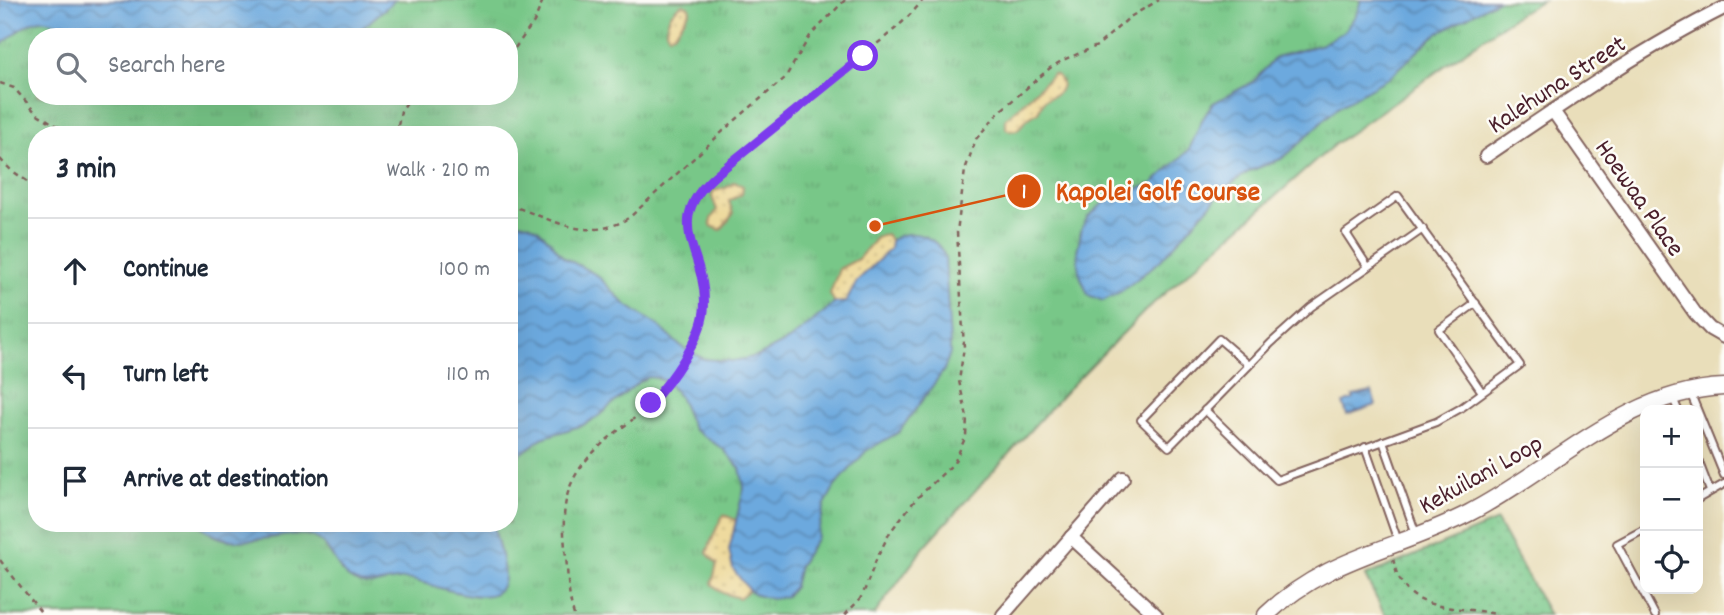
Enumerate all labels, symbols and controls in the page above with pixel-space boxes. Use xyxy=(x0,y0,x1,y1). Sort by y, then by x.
street label: Kalehuna Street xyxy=(1481,27,1635,145)
search box xyxy=(28,28,518,105)
route start xyxy=(847,40,878,71)
icon: search xyxy=(52,48,90,86)
text: Search here xyxy=(108,48,226,85)
street label: Hoewaa Place xyxy=(1584,133,1692,265)
text: 3 min xyxy=(56,150,116,193)
text: Walk · 210 m xyxy=(387,155,490,188)
callout: Kapolei Golf Course xyxy=(1007,166,1274,215)
text: Kapolei Golf Course xyxy=(1056,175,1260,215)
text: 1 xyxy=(1022,179,1026,209)
icon: ahead xyxy=(56,252,94,290)
text: Continue xyxy=(123,252,208,289)
text: 100 m xyxy=(439,254,490,287)
icon: left xyxy=(56,357,94,395)
text: Turn left xyxy=(123,357,209,394)
text: 110 m xyxy=(446,359,490,392)
route end xyxy=(635,387,666,418)
map controls xyxy=(1640,405,1703,594)
button: + xyxy=(1640,405,1703,468)
street label: Kekuilani Loop xyxy=(1413,427,1551,525)
icon: arrive xyxy=(56,462,94,500)
text: Arrive at destination xyxy=(123,462,328,499)
button: − xyxy=(1640,468,1703,531)
button: locate xyxy=(1640,531,1703,594)

